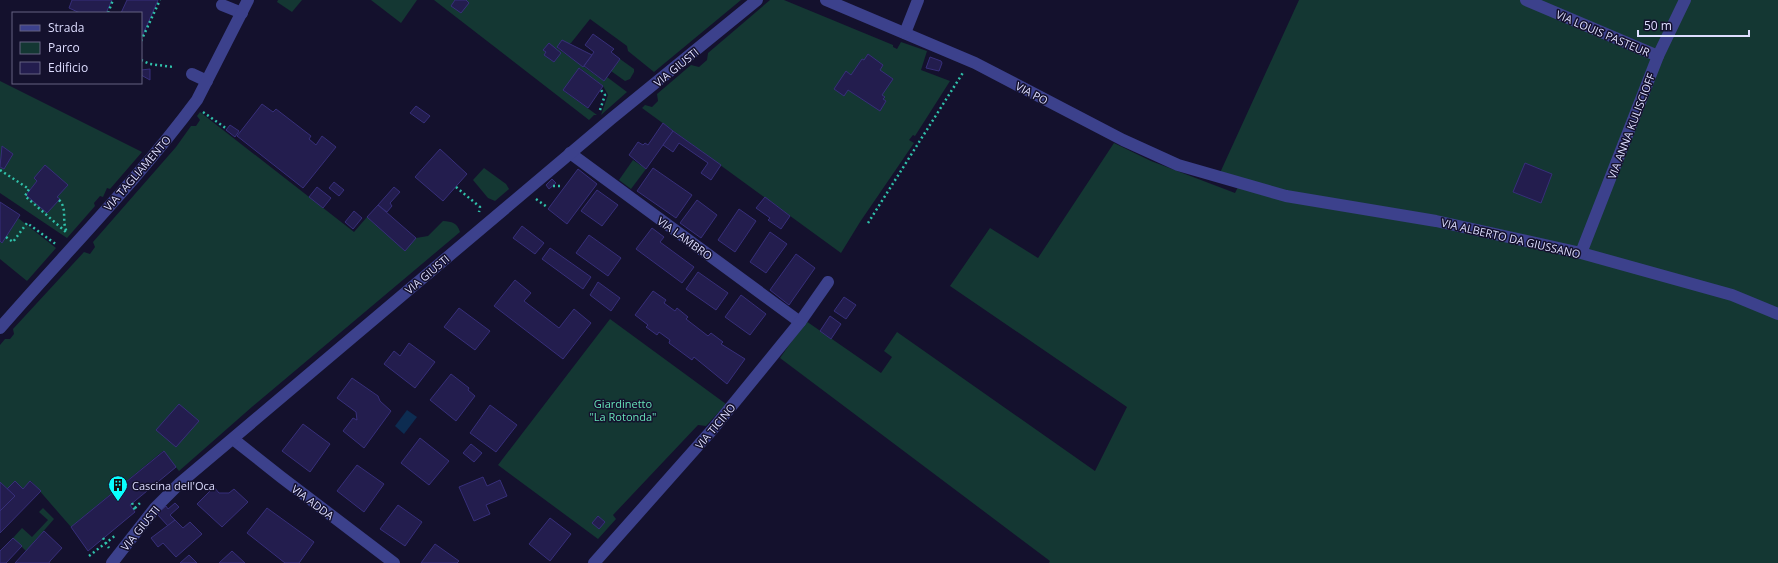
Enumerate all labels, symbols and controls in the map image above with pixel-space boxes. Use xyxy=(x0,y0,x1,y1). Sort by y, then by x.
street label: VIA LOUIS PASTEUR xyxy=(1554,6,1652,60)
legend xyxy=(12,12,142,84)
scale bar xyxy=(1638,12,1749,38)
text: 50 m xyxy=(1644,17,1672,34)
text: Strada xyxy=(48,19,84,36)
text: Parco xyxy=(48,39,80,56)
street label: VIA GIUSTI xyxy=(650,44,702,90)
text: Edificio xyxy=(48,59,88,76)
street label: VIA ANNA KULISCIOFF xyxy=(1604,71,1658,181)
street label: VIA PO xyxy=(1013,78,1051,108)
street label: VIA TAGLIAMENTO xyxy=(100,132,174,214)
street label: VIA LAMBRO xyxy=(655,213,715,263)
street label: VIA ALBERTO DA GIUSSANO xyxy=(1440,215,1582,261)
street label: VIA GIUSTI xyxy=(402,251,452,297)
park label: Giardinetto "La Rotonda" xyxy=(589,396,657,424)
street label: VIA TICINO xyxy=(691,400,739,452)
building icon: Cascina dell'Oca xyxy=(107,474,129,502)
place label: Cascina dell'Oca xyxy=(132,478,215,493)
street label: VIA ADDA xyxy=(289,481,337,523)
street label: VIA GIUSTI xyxy=(117,502,163,554)

